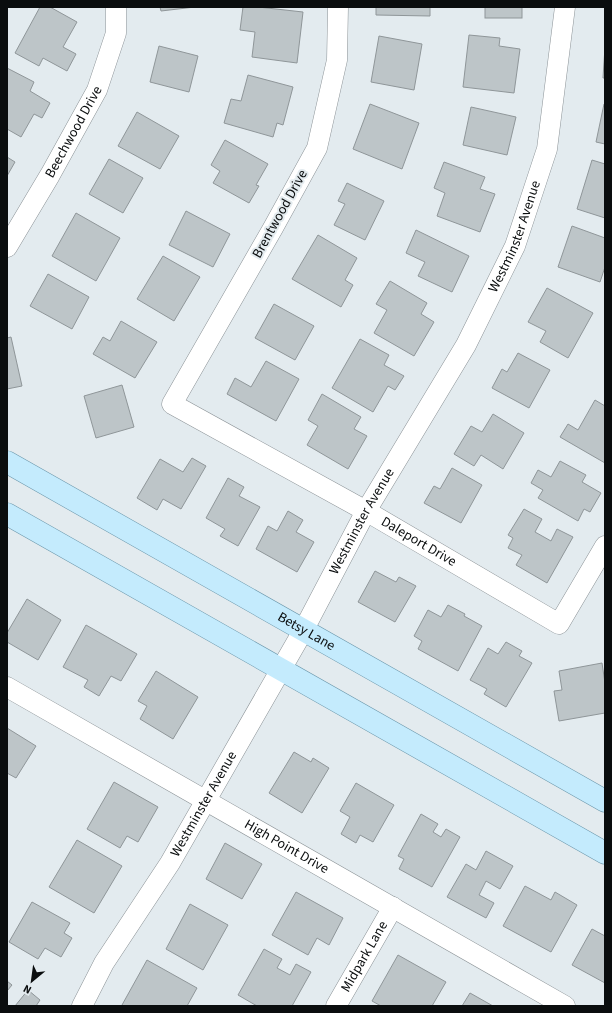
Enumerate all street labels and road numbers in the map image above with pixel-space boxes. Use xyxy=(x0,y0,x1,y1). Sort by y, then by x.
street label: Beechwood Drive xyxy=(40,82,107,182)
street label: Brentwood Drive xyxy=(247,166,313,262)
street label: Westminster Avenue xyxy=(483,178,546,296)
street label: Westminster Avenue xyxy=(324,464,400,578)
street label: Daleport Drive xyxy=(377,512,460,572)
street label: Betsy Lane xyxy=(274,607,339,656)
street label: Westminster Avenue xyxy=(165,747,242,861)
street label: High Point Drive xyxy=(241,815,332,879)
street label: Midpark Lane xyxy=(336,917,393,996)

